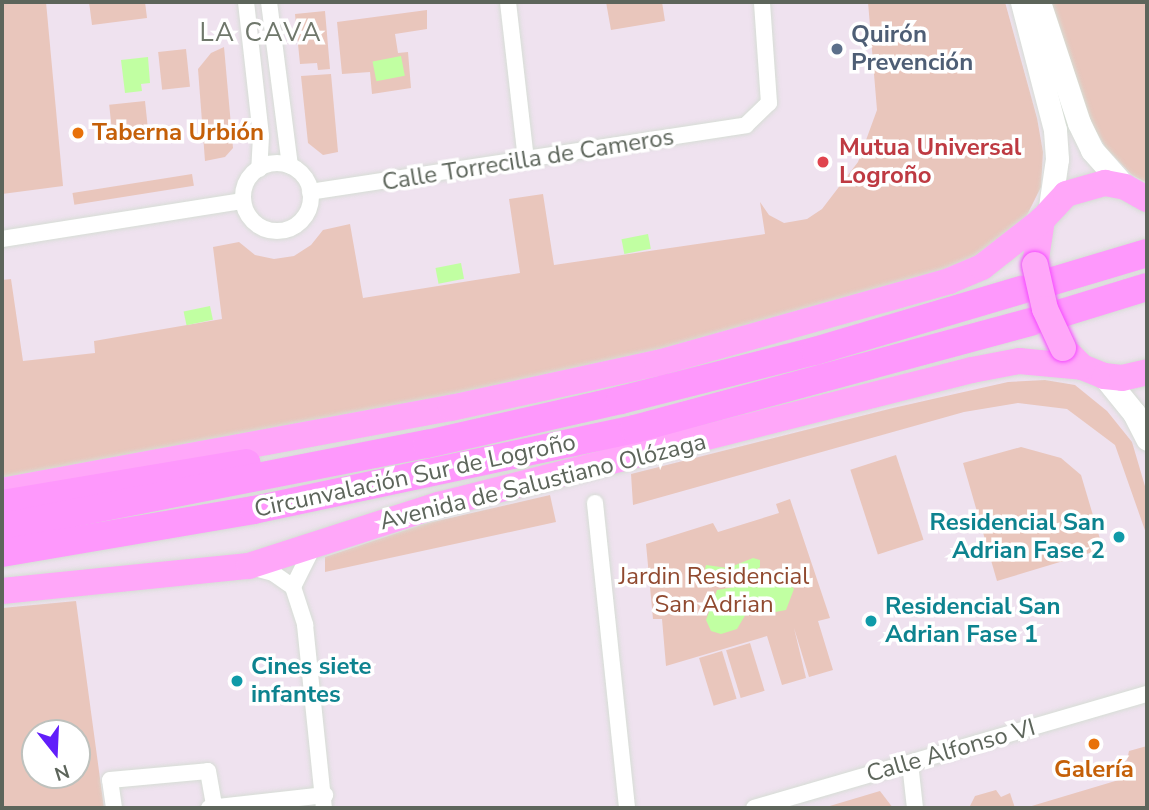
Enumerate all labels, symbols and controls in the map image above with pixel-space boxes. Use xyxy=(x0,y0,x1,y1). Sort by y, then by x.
district label: LA CAVA xyxy=(200,17,322,49)
place label: Quirón Prevención xyxy=(851,21,973,77)
marker: Quirón Prevención xyxy=(829,41,845,57)
place label: Taberna Urbión xyxy=(92,119,264,147)
street label: Calle Torrecilla de Cameros xyxy=(380,123,676,197)
marker: Taberna Urbión xyxy=(70,125,86,141)
place label: Mutua Universal Logroño xyxy=(839,134,1022,190)
marker: Mutua Universal Logroño xyxy=(813,152,833,172)
street label: Avenida de Salustiano Olózaga xyxy=(377,427,709,537)
street label: Circunvalación Sur de Logroño xyxy=(252,428,578,524)
place label: Residencial San Adrian Fase 2 xyxy=(930,509,1105,565)
marker: Residencial San Adrian Fase 2 xyxy=(1111,529,1127,545)
park label: Jardin Residencial San Adrian xyxy=(619,563,809,619)
place label: Residencial San Adrian Fase 1 xyxy=(885,593,1060,649)
marker: Residencial San Adrian Fase 1 xyxy=(863,613,879,629)
place label: Cines siete infantes xyxy=(251,653,372,709)
marker: Cines siete infantes xyxy=(229,673,245,689)
street label: Calle Alfonso VI xyxy=(863,713,1039,789)
north arrow xyxy=(21,719,91,789)
marker: Galería xyxy=(1086,736,1102,752)
place label: Galería xyxy=(1054,756,1134,784)
text: N xyxy=(51,758,73,787)

